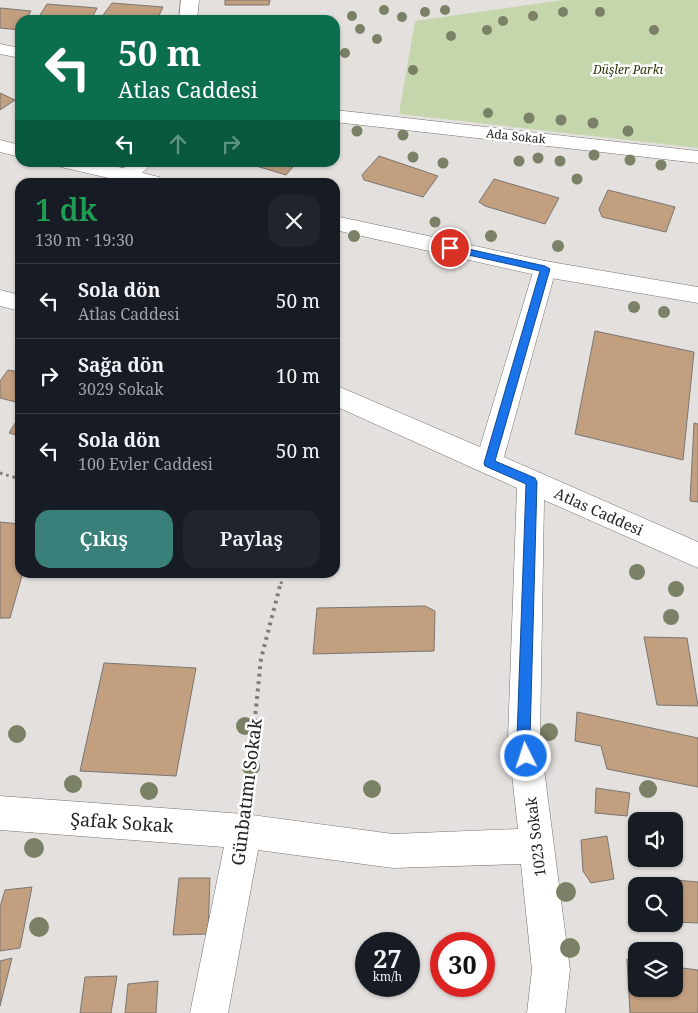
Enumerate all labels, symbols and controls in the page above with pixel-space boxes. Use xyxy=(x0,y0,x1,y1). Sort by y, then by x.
text: 50 m xyxy=(118,29,201,76)
icon: left xyxy=(35,35,100,100)
park label: Düşler Parkı xyxy=(592,61,663,78)
text: Atlas Caddesi xyxy=(118,74,258,104)
street label: Ada Sokak xyxy=(485,124,548,148)
icon: left xyxy=(111,130,139,158)
icon: ahead xyxy=(164,130,192,158)
icon: right xyxy=(217,130,245,158)
text: 1 dk xyxy=(35,189,97,230)
button: close xyxy=(268,195,320,247)
pin xyxy=(429,227,471,269)
text: 130 m · 19:30 xyxy=(35,229,134,251)
icon: arrive xyxy=(436,234,464,262)
text: Sola dön xyxy=(78,277,160,303)
icon: left xyxy=(35,287,63,315)
text: 50 m xyxy=(276,288,320,314)
text: Atlas Caddesi xyxy=(78,303,180,325)
text: Sağa dön xyxy=(78,352,164,378)
icon: right xyxy=(35,362,63,390)
text: 10 m xyxy=(276,363,320,389)
text: 3029 Sokak xyxy=(78,378,164,400)
text: Sola dön xyxy=(78,427,160,453)
icon: left xyxy=(35,437,63,465)
text: 50 m xyxy=(276,438,320,464)
text: 100 Evler Caddesi xyxy=(78,453,213,475)
street label: Atlas Caddesi xyxy=(551,482,647,540)
button: Çıkış xyxy=(35,510,173,568)
button: Paylaş xyxy=(183,510,320,568)
street label: Günbatımı Sokak xyxy=(225,717,267,867)
position arrow xyxy=(499,729,551,781)
street label: 1023 Sokak xyxy=(520,796,550,878)
street label: Şafak Sokak xyxy=(70,806,175,838)
map controls xyxy=(628,812,683,997)
button: sound xyxy=(628,812,683,867)
button: search xyxy=(628,877,683,932)
speed limit sign: 30 xyxy=(430,932,495,997)
text: 27 xyxy=(373,941,402,975)
button: layers xyxy=(628,942,683,997)
text: km/h xyxy=(373,968,402,985)

